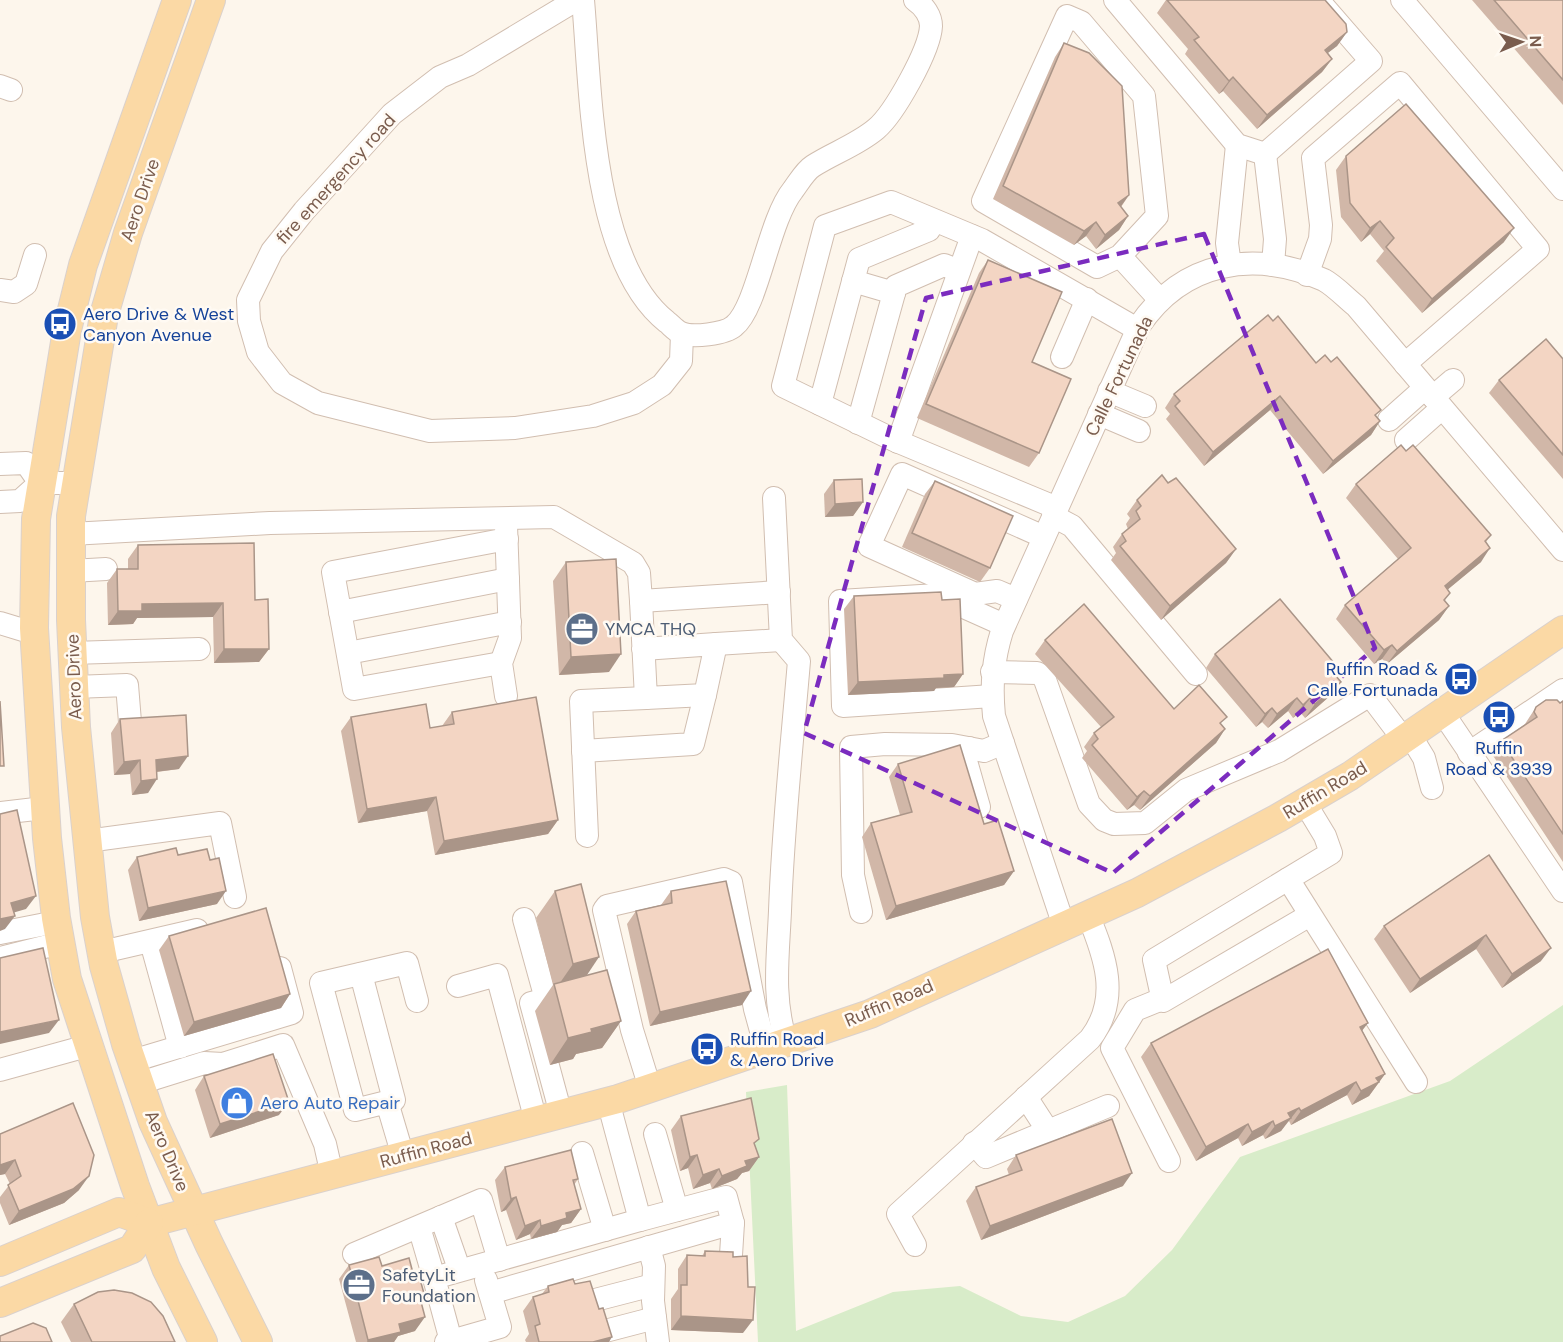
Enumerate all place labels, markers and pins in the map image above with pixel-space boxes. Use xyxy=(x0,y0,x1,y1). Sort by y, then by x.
place label: Aero Drive & West Canyon Avenue xyxy=(83,302,234,347)
bus stop icon: Aero Drive & West Canyon Avenue xyxy=(42,306,78,342)
office icon: YMCA THQ xyxy=(564,611,600,647)
place label: YMCA THQ xyxy=(605,617,696,641)
place label: Ruffin Road & Calle Fortunada xyxy=(1307,657,1438,702)
bus stop icon: Ruffin Road & Calle Fortunada xyxy=(1443,661,1479,697)
bus stop icon: Ruffin Road & 3939 xyxy=(1481,699,1517,735)
place label: Ruffin Road & 3939 xyxy=(1445,736,1553,781)
place label: Ruffin Road & Aero Drive xyxy=(730,1027,834,1072)
bus stop icon: Ruffin Road & Aero Drive xyxy=(689,1031,725,1067)
shop icon: Aero Auto Repair xyxy=(219,1085,255,1121)
place label: Aero Auto Repair xyxy=(260,1091,401,1115)
place label: SafetyLit Foundation xyxy=(382,1263,476,1308)
office icon: SafetyLit Foundation xyxy=(341,1267,377,1303)

